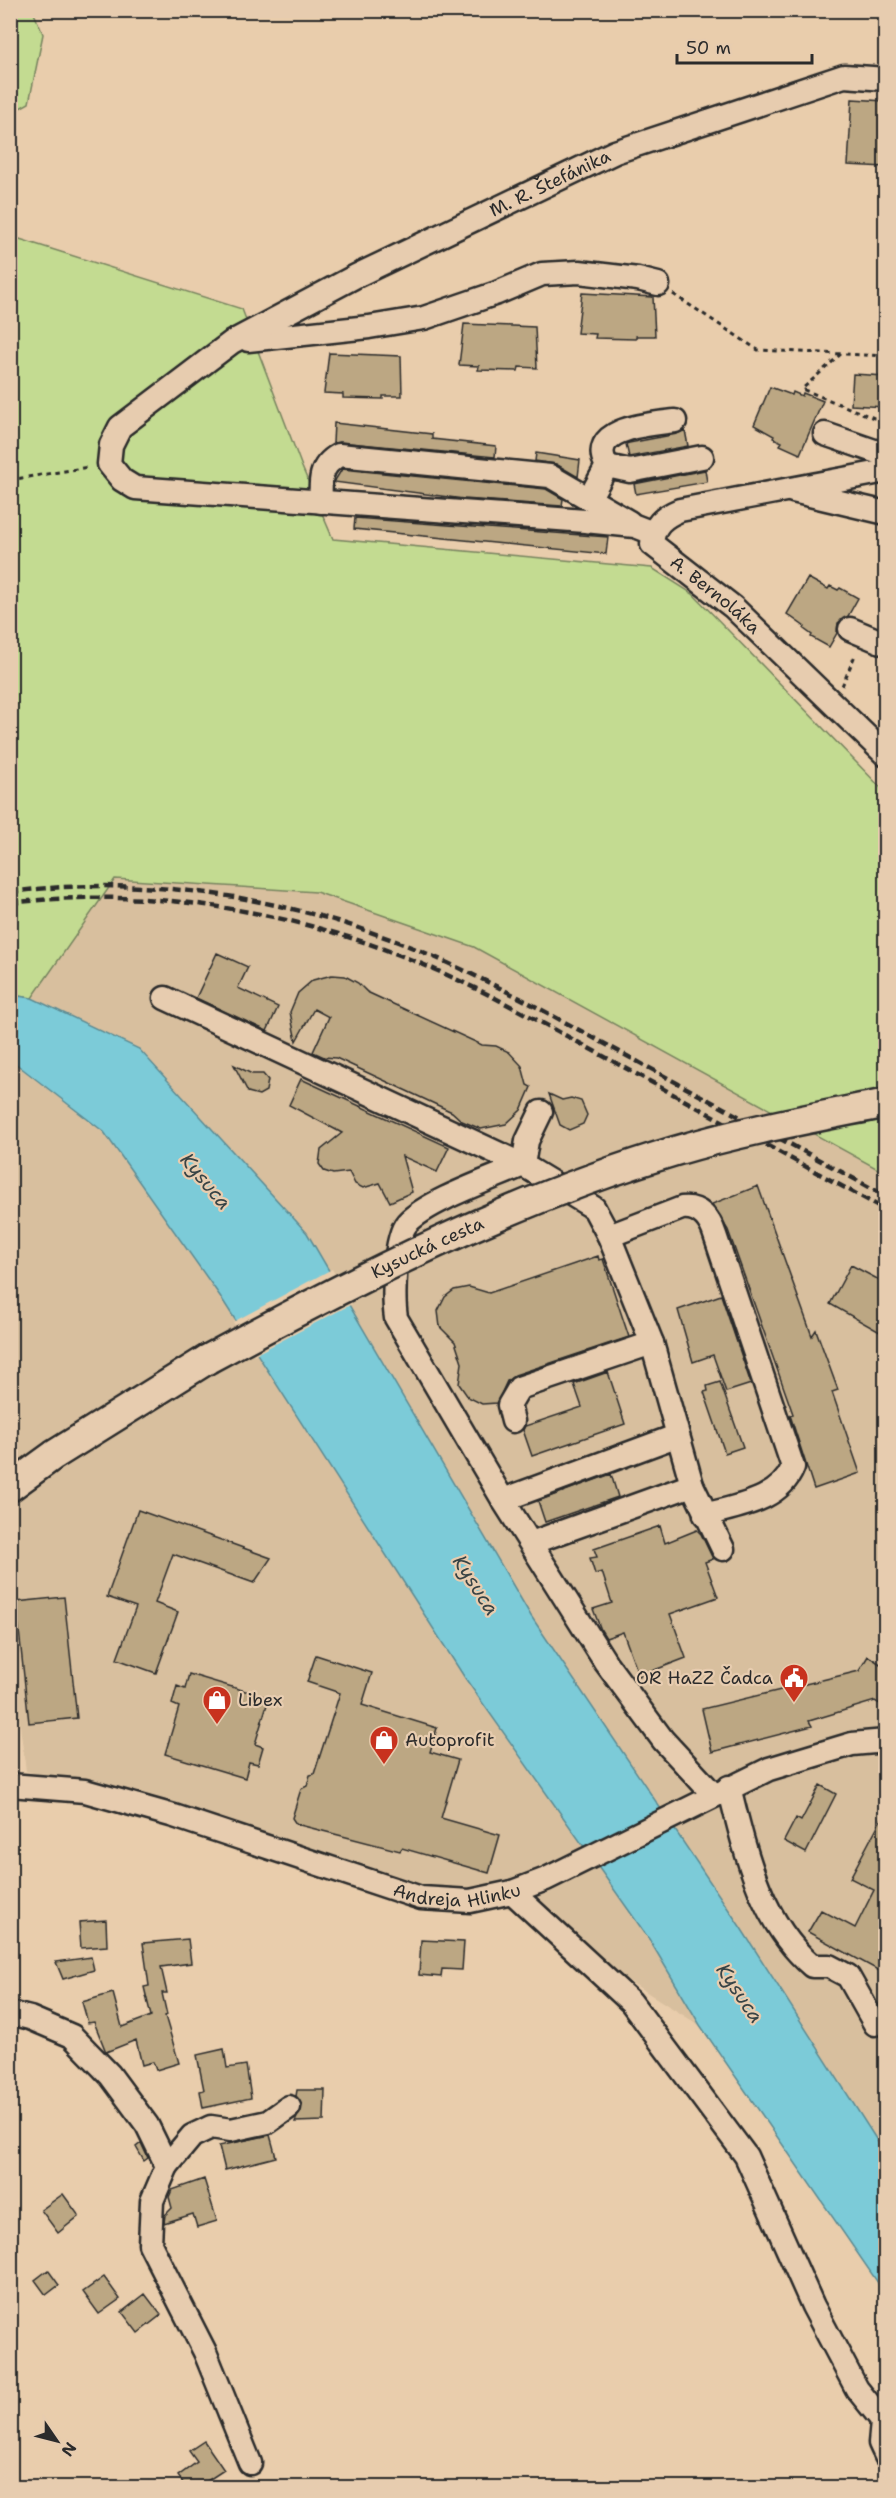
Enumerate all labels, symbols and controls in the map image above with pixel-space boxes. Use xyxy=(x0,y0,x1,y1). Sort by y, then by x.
scale bar xyxy=(677,27,812,65)
text: 50 m xyxy=(686,36,731,60)
street label: M. R. Štefánika xyxy=(485,144,614,222)
street label: A. Bernoláka xyxy=(665,550,766,639)
water label: Kysuca xyxy=(175,1147,237,1215)
street label: Kysucká cesta xyxy=(367,1211,487,1284)
water label: Kysuca xyxy=(447,1550,505,1620)
public building icon: OR HaZZ Čadca xyxy=(778,1662,810,1704)
place label: OR HaZZ Čadca xyxy=(636,1666,773,1690)
shop icon: Libex xyxy=(201,1684,233,1726)
place label: Libex xyxy=(238,1688,282,1712)
shop icon: Autoprofit xyxy=(368,1724,400,1766)
place label: Autoprofit xyxy=(405,1728,495,1752)
street label: Andreja Hlinku xyxy=(390,1878,524,1913)
water label: Kysuca xyxy=(711,1958,769,2028)
north arrow xyxy=(27,2411,87,2471)
text: N xyxy=(57,2438,81,2461)

